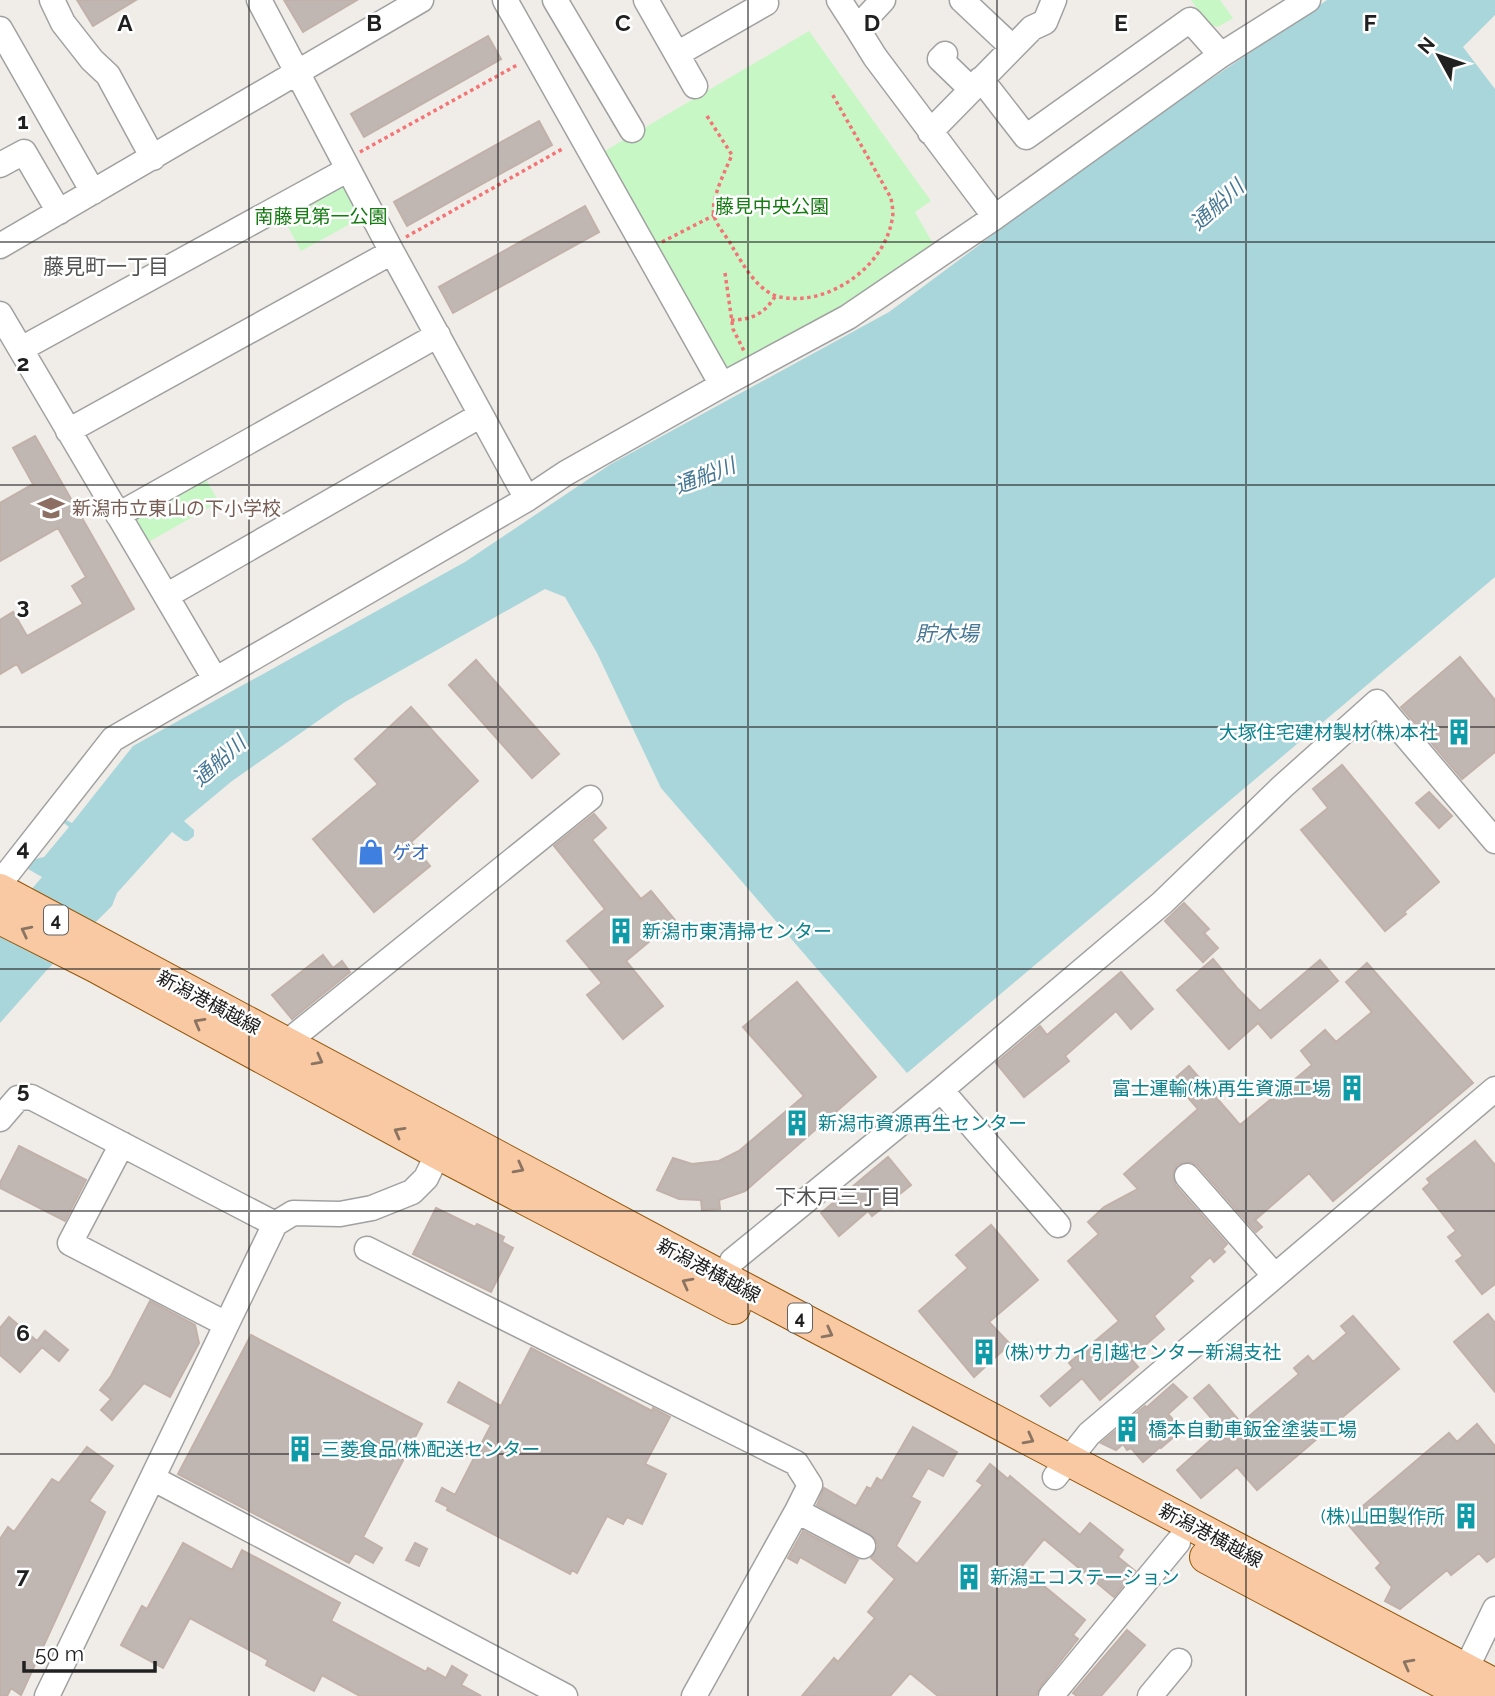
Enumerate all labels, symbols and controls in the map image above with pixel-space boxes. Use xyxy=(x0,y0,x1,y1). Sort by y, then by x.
text: A xyxy=(117,9,133,36)
text: B xyxy=(366,9,382,36)
text: C xyxy=(615,9,631,36)
text: D xyxy=(864,9,880,36)
text: E xyxy=(1114,9,1128,36)
text: F xyxy=(1363,9,1377,36)
north arrow xyxy=(1404,21,1474,91)
text: N xyxy=(1413,32,1439,58)
text: 1 xyxy=(17,107,29,134)
water label: 通船川 xyxy=(1185,173,1250,235)
park label: 藤見中央公園 xyxy=(715,195,829,217)
park label: 南藤見第一公園 xyxy=(254,205,388,227)
district label: 藤見町一丁目 xyxy=(43,254,169,279)
text: 2 xyxy=(17,349,29,376)
water label: 通船川 xyxy=(671,452,741,498)
school or university icon: 新潟市立東山の下小学校 xyxy=(36,493,66,523)
place label: 新潟市立東山の下小学校 xyxy=(72,497,281,519)
text: 3 xyxy=(17,592,29,619)
water label: 貯木場 xyxy=(916,621,980,646)
building icon: 大塚住宅建材製材(株)本社 xyxy=(1444,717,1474,747)
place label: 大塚住宅建材製材(株)本社 xyxy=(1219,721,1438,743)
water label: 通船川 xyxy=(187,729,252,791)
text: 4 xyxy=(16,834,30,861)
shop icon: ゲオ xyxy=(356,837,386,867)
place label: ゲオ xyxy=(392,841,430,863)
road number: 4 xyxy=(44,905,68,934)
building icon: 新潟市東清掃センター xyxy=(606,916,636,946)
place label: 新潟市東清掃センター xyxy=(642,920,832,942)
one-way arrow xyxy=(21,925,33,939)
street label: 新潟港横越線 xyxy=(154,966,264,1038)
one-way arrow xyxy=(194,1018,206,1031)
one-way arrow xyxy=(311,1052,324,1066)
building icon: 富士運輸(株)再生資源工場 xyxy=(1337,1073,1367,1103)
text: 5 xyxy=(17,1076,30,1103)
place label: 富士運輸(株)再生資源工場 xyxy=(1112,1077,1331,1099)
building icon: 新潟市資源再生センター xyxy=(782,1108,812,1138)
place label: 新潟市資源再生センター xyxy=(818,1112,1027,1134)
one-way arrow xyxy=(393,1127,406,1140)
one-way arrow xyxy=(512,1160,524,1173)
district label: 下木戸三丁目 xyxy=(775,1184,901,1209)
street label: 新潟港横越線 xyxy=(654,1234,764,1306)
one-way arrow xyxy=(682,1278,694,1291)
road number: 4 xyxy=(788,1303,812,1332)
text: 6 xyxy=(16,1319,30,1346)
one-way arrow xyxy=(820,1325,833,1338)
building icon: (株)サカイ引越センター新潟支社 xyxy=(969,1337,999,1367)
place label: (株)サカイ引越センター新潟支社 xyxy=(1005,1341,1281,1363)
building icon: 橋本自動車鈑金塗装工場 xyxy=(1112,1414,1142,1444)
place label: 橋本自動車鈑金塗装工場 xyxy=(1148,1418,1357,1440)
one-way arrow xyxy=(1022,1431,1034,1444)
building icon: 三菱食品(株)配送センター xyxy=(285,1434,315,1464)
place label: 三菱食品(株)配送センター xyxy=(321,1438,540,1460)
street label: 新潟港横越線 xyxy=(1156,1499,1266,1571)
building icon: (株)山田製作所 xyxy=(1451,1501,1481,1531)
place label: (株)山田製作所 xyxy=(1321,1505,1445,1527)
text: 7 xyxy=(17,1561,30,1588)
building icon: 新潟エコステーション xyxy=(954,1562,984,1592)
place label: 新潟エコステーション xyxy=(990,1566,1180,1588)
scale bar xyxy=(24,1630,156,1674)
text: 50 m xyxy=(35,1641,84,1666)
one-way arrow xyxy=(1402,1659,1415,1672)

